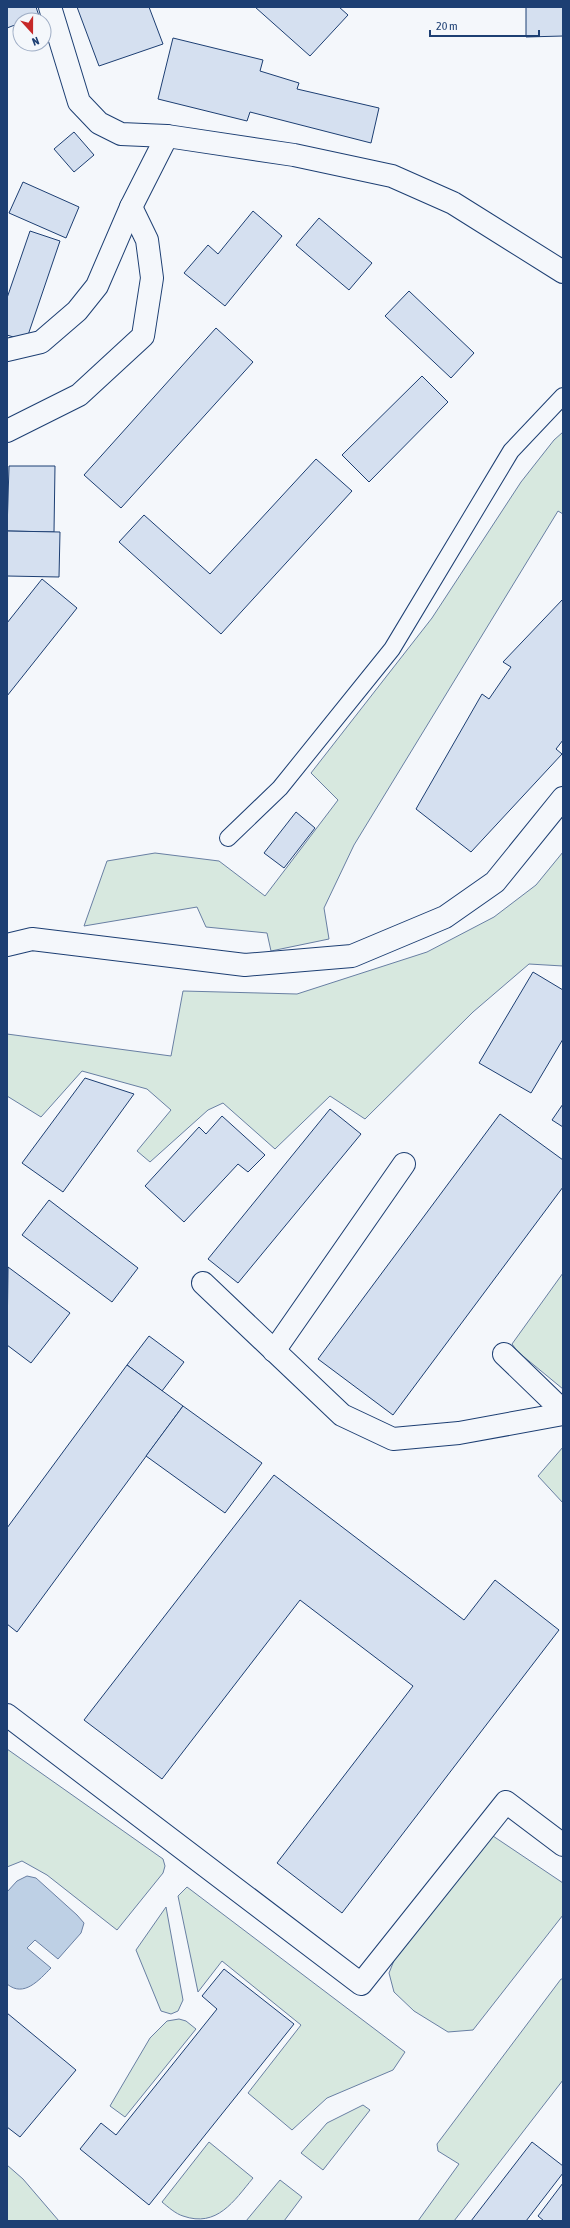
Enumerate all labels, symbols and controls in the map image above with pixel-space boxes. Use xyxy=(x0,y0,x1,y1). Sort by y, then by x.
north arrow xyxy=(12,12,52,52)
scale bar xyxy=(430,12,539,38)
text: 20 m xyxy=(436,19,458,33)
text: N xyxy=(30,35,41,48)

